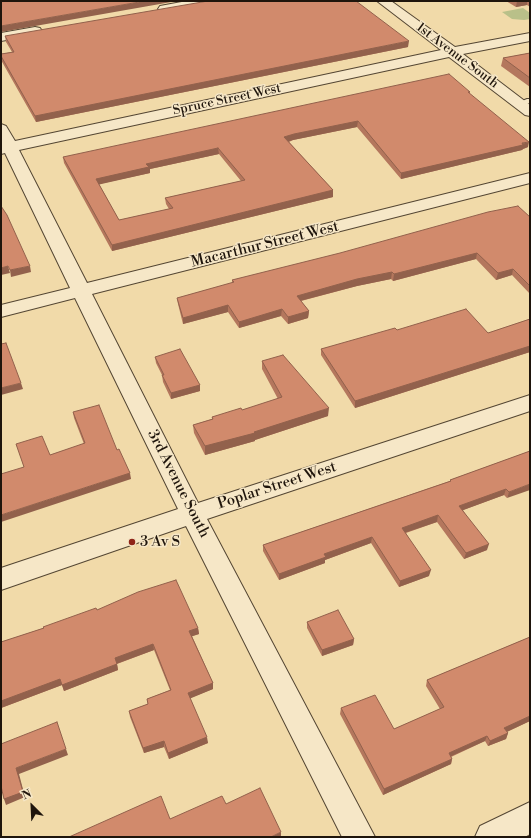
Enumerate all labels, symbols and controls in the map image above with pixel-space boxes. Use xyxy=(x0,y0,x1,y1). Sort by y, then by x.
street label: 1st Avenue South xyxy=(413,20,501,92)
street label: Spruce Street West xyxy=(172,81,282,119)
street label: Macarthur Street West xyxy=(189,218,341,272)
street label: 3rd Avenue South xyxy=(143,427,213,541)
street label: Poplar Street West xyxy=(215,458,339,514)
place label: 3 Av S xyxy=(140,533,180,551)
marker: 3 Av S xyxy=(127,537,137,547)
north arrow xyxy=(12,786,52,826)
text: N xyxy=(20,787,34,803)

